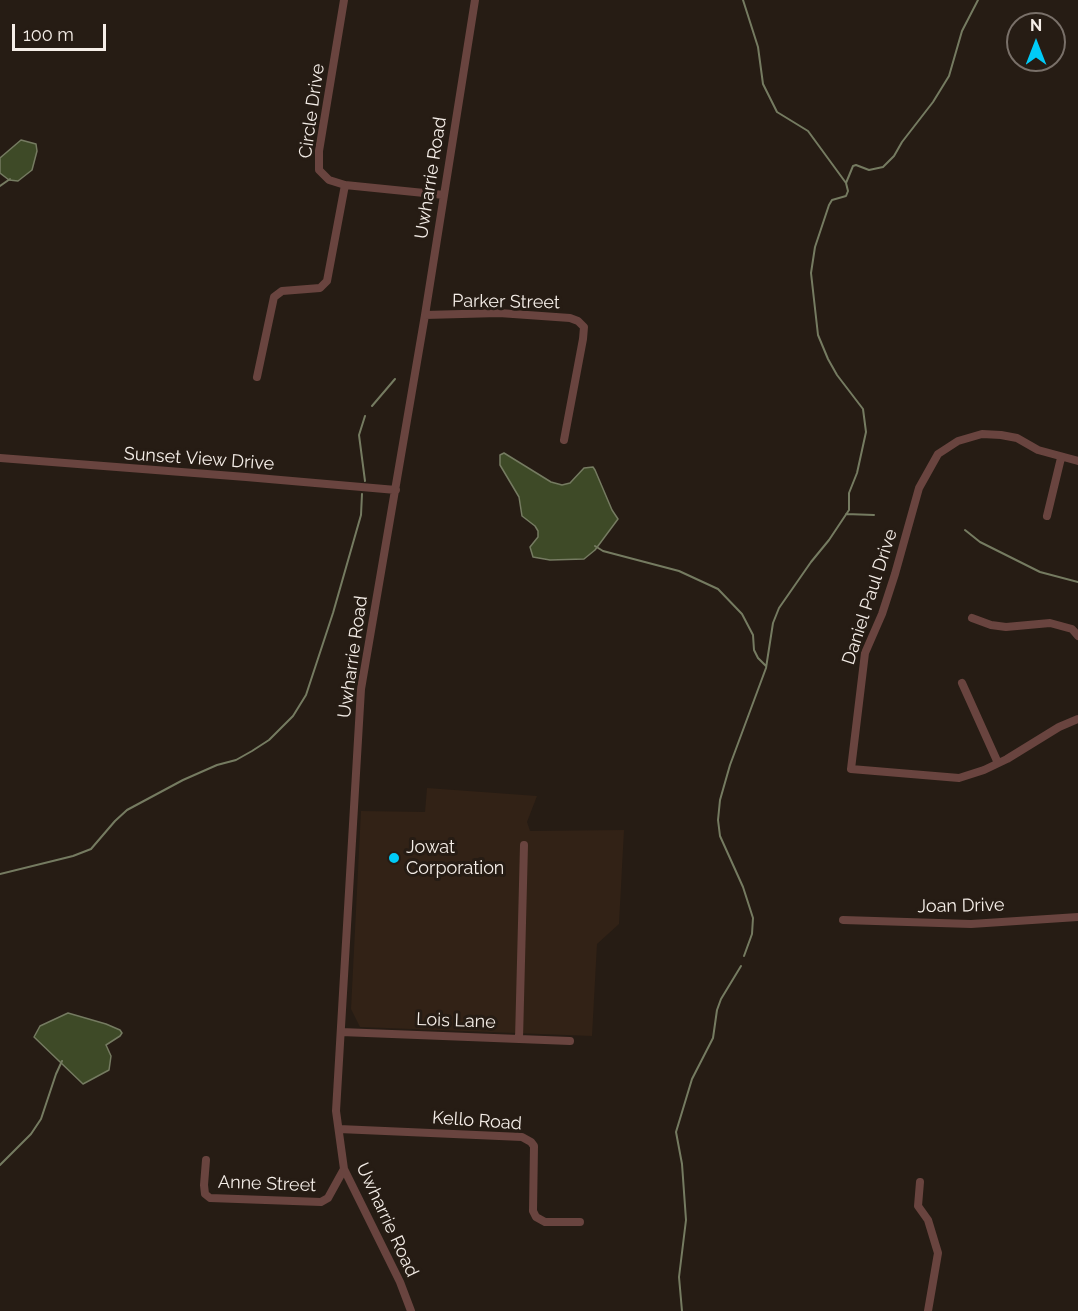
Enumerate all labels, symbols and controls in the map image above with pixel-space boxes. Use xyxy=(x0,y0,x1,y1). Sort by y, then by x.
scale bar xyxy=(15,12,110,50)
north arrow xyxy=(1006,12,1066,72)
text: N xyxy=(1030,16,1042,35)
text: 100 m xyxy=(23,24,74,45)
street label: Circle Drive xyxy=(295,62,329,160)
street label: Uwharrie Road xyxy=(411,115,451,241)
street label: Parker Street xyxy=(452,290,560,314)
street label: Sunset View Drive xyxy=(123,443,275,475)
street label: Daniel Paul Drive xyxy=(838,527,902,667)
street label: Uwharrie Road xyxy=(334,594,372,720)
place label: Jowat Corporation xyxy=(406,837,504,880)
marker: Jowat Corporation xyxy=(387,851,401,865)
street label: Joan Drive xyxy=(917,894,1005,918)
street label: Lois Lane xyxy=(416,1009,496,1033)
street label: Kello Road xyxy=(431,1107,523,1135)
street label: Uwharrie Road xyxy=(351,1160,423,1280)
street label: Anne Street xyxy=(218,1171,316,1197)

